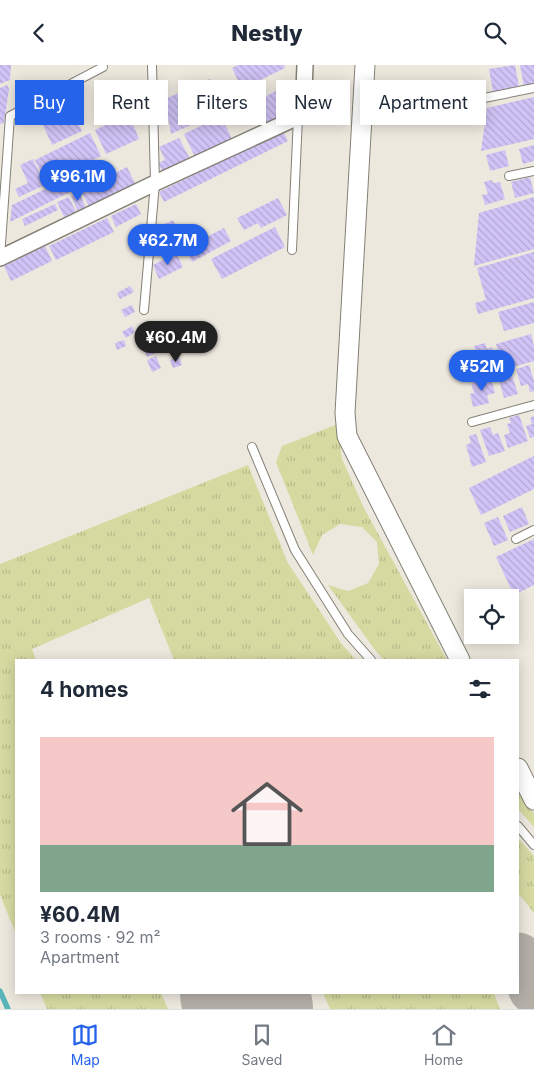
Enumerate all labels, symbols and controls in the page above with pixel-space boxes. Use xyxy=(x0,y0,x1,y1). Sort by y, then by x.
icon: back xyxy=(25,19,53,47)
icon: search xyxy=(481,19,509,47)
text: Nestly xyxy=(231,20,303,46)
chip: Buy xyxy=(15,80,84,125)
chip: Rent xyxy=(94,80,168,125)
chip: Filters xyxy=(178,80,266,125)
chip: New xyxy=(276,80,350,125)
chip: Apartment xyxy=(360,80,486,125)
pin: ¥96.1M xyxy=(37,159,119,202)
text: ¥96.1M xyxy=(50,166,106,186)
pin: ¥62.7M xyxy=(127,223,209,266)
text: ¥62.7M xyxy=(139,230,197,250)
pin: ¥60.4M xyxy=(135,321,217,363)
text: ¥60.4M xyxy=(146,327,206,347)
pin: ¥52M xyxy=(452,349,512,392)
text: ¥52M xyxy=(460,356,504,376)
map controls xyxy=(464,589,519,644)
button: locate xyxy=(464,589,519,644)
icon: filters xyxy=(466,675,494,703)
text: 4 homes xyxy=(40,677,129,702)
icon: home xyxy=(222,769,312,859)
text: ¥60.4M xyxy=(40,902,120,927)
text: 3 rooms · 92 m² xyxy=(40,927,161,947)
text: Apartment xyxy=(40,947,120,967)
tab: Map xyxy=(71,1021,100,1068)
tab: Saved xyxy=(241,1021,282,1068)
tab: Home xyxy=(424,1021,463,1068)

